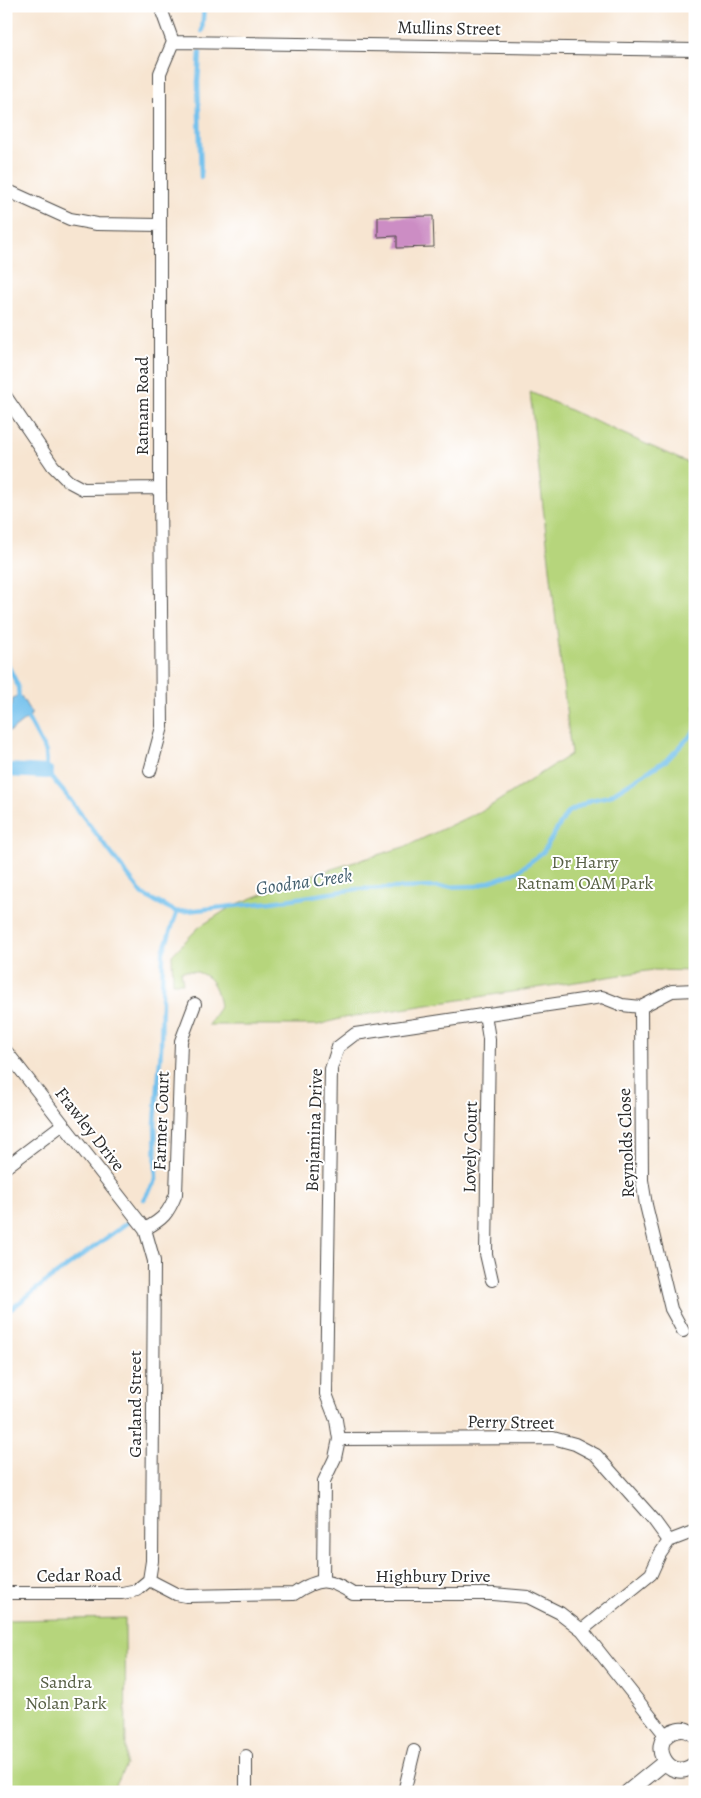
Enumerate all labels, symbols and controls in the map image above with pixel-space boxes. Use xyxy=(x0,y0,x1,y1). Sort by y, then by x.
street label: Mullins Street xyxy=(397,15,501,41)
street label: Ratnam Road xyxy=(130,356,154,456)
park label: Dr Harry Ratnam OAM Park xyxy=(516,850,654,895)
water label: Goodna Creek xyxy=(254,862,354,902)
street label: Benjamina Drive xyxy=(300,1068,328,1192)
street label: Farmer Court xyxy=(147,1071,175,1171)
street label: Frawley Drive xyxy=(50,1082,130,1176)
street label: Reynolds Close xyxy=(612,1088,640,1198)
street label: Lovely Court xyxy=(457,1101,483,1193)
street label: Garland Street xyxy=(123,1350,147,1458)
street label: Perry Street xyxy=(467,1409,555,1435)
street label: Cedar Road xyxy=(36,1562,122,1588)
street label: Highbury Drive xyxy=(375,1564,491,1588)
park label: Sandra Nolan Park xyxy=(25,1670,107,1715)

